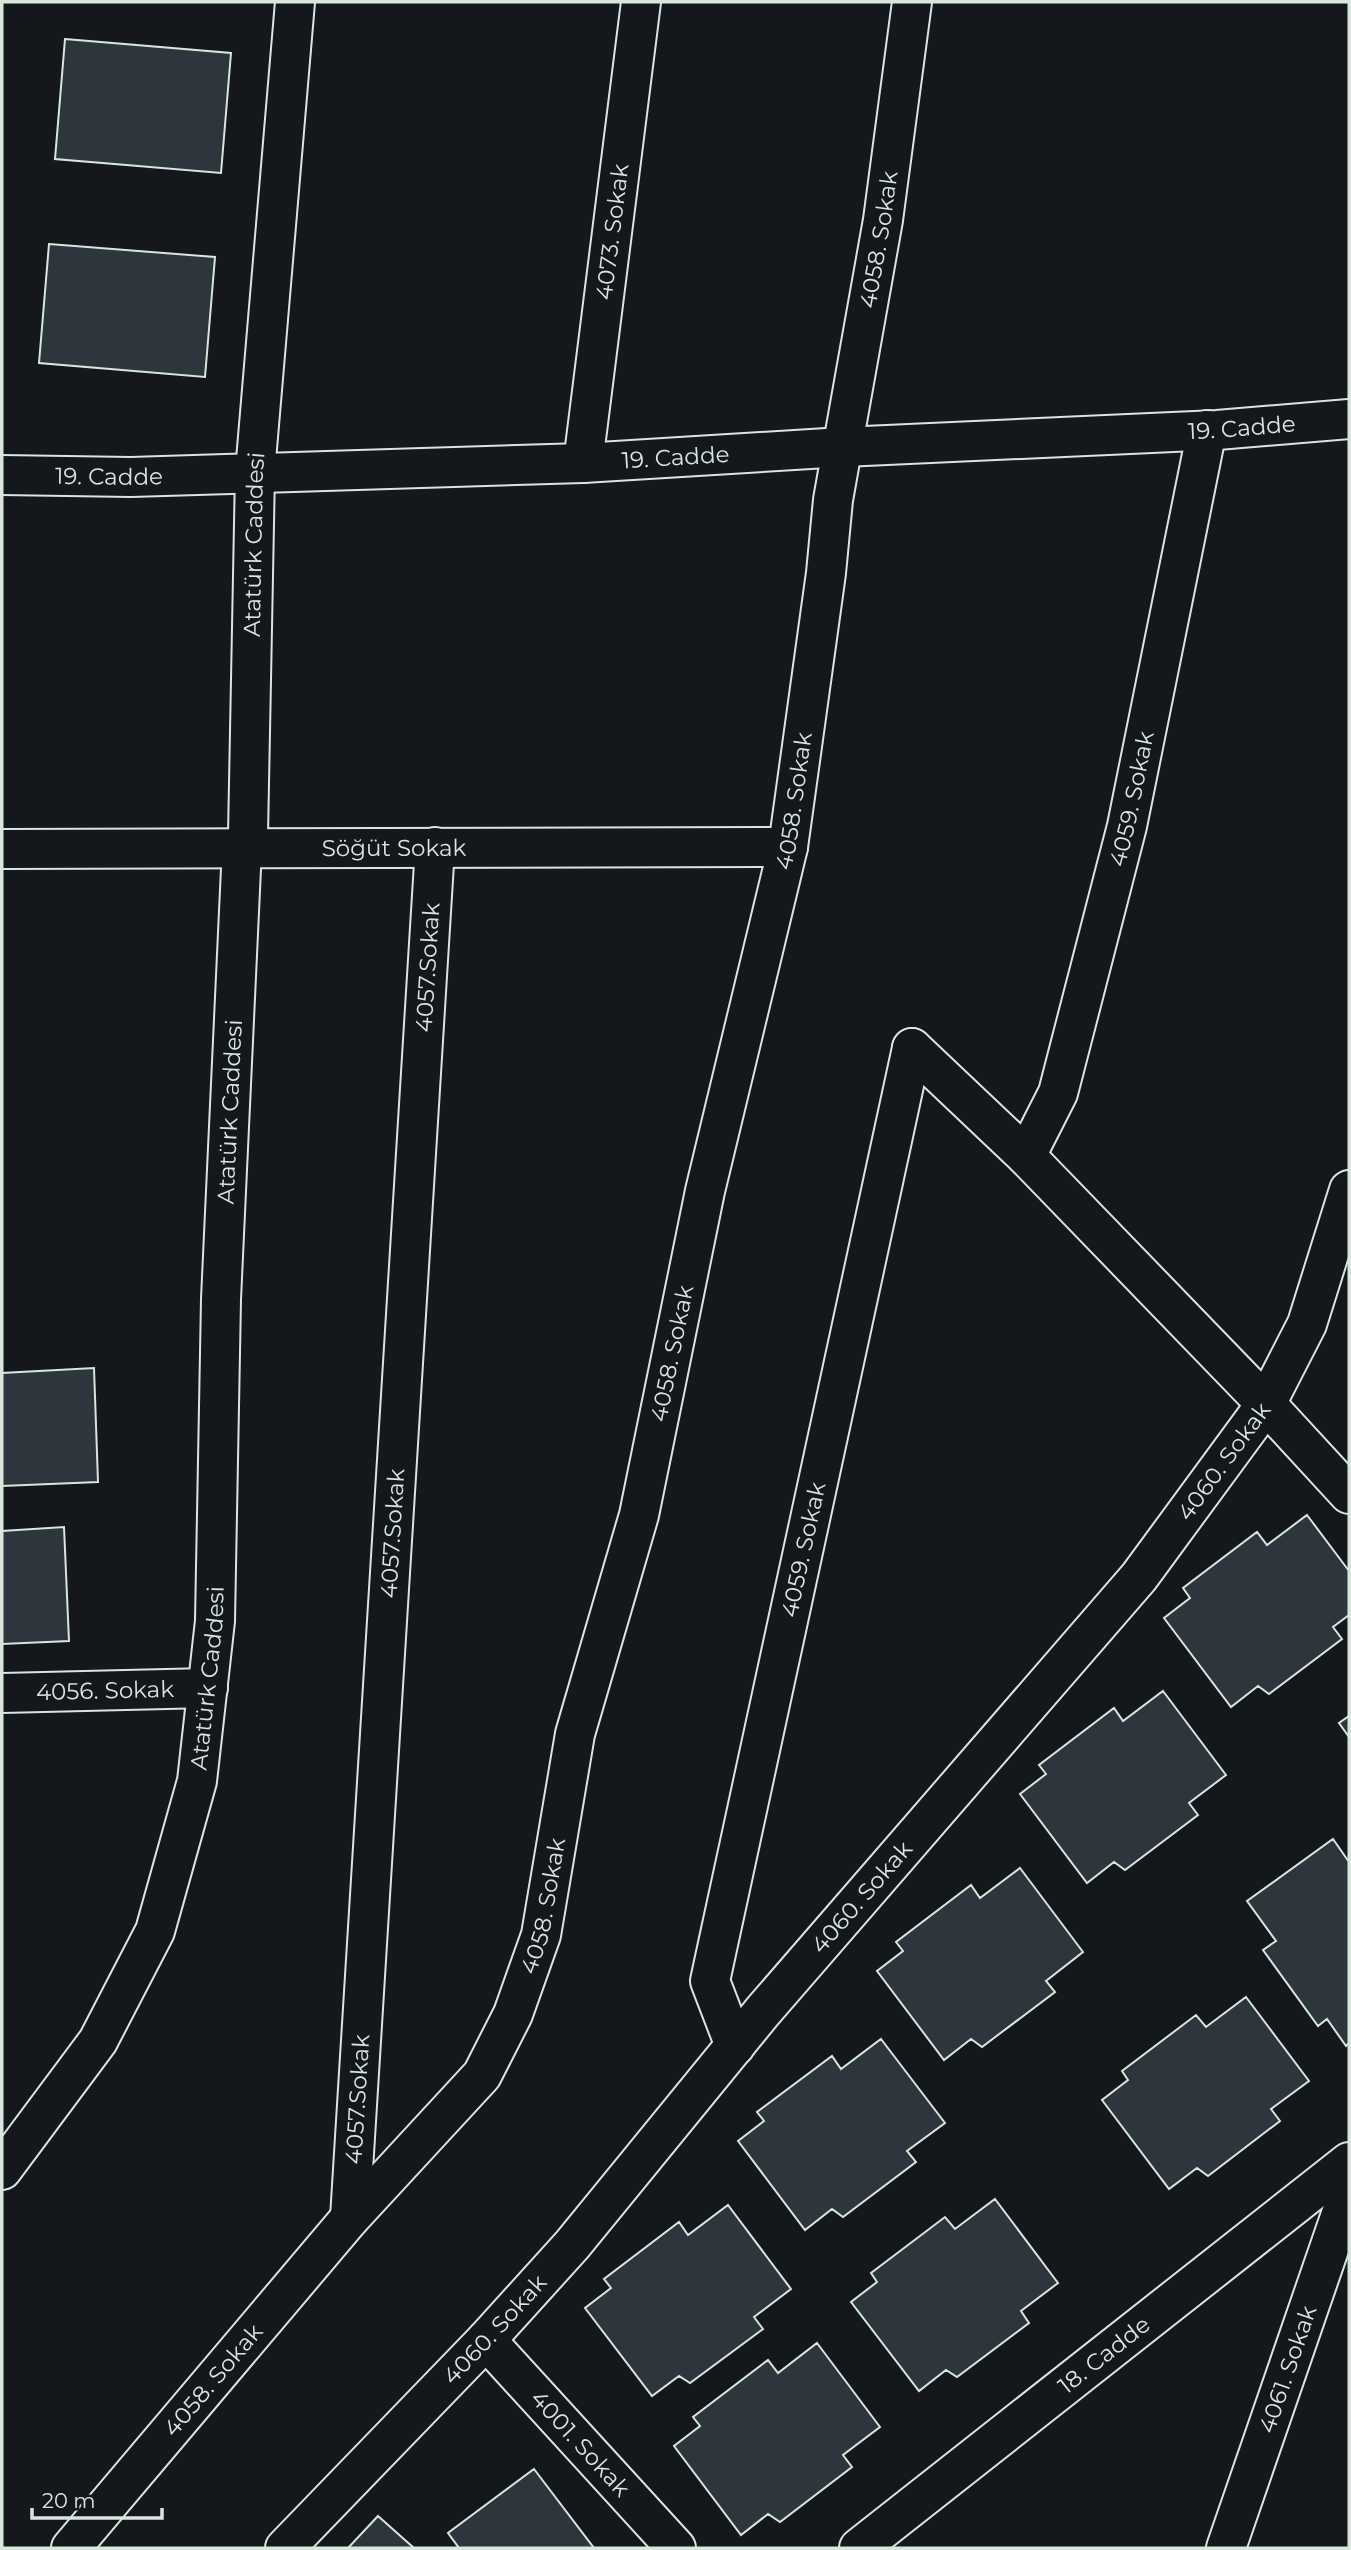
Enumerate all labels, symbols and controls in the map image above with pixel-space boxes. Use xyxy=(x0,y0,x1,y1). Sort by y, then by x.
street label: 4073. Sokak xyxy=(590,162,635,302)
street label: 4058. Sokak xyxy=(854,169,903,310)
street label: 19. Cadde xyxy=(1187,410,1297,445)
street label: 19. Cadde xyxy=(621,440,730,475)
street label: Atatürk Caddesi xyxy=(238,451,271,637)
street label: 19. Cadde xyxy=(55,462,163,491)
street label: 4059. Sokak xyxy=(1103,729,1160,869)
street label: 4058. Sokak xyxy=(769,730,818,873)
street label: Söğüt Sokak xyxy=(322,834,467,862)
street label: 4057.Sokak xyxy=(410,901,446,1033)
street label: Atatürk Caddesi xyxy=(211,1019,248,1205)
street label: 4058. Sokak xyxy=(644,1282,700,1424)
street label: 4060. Sokak xyxy=(1171,1397,1277,1526)
street label: 4057.Sokak xyxy=(374,1467,410,1599)
street label: 4059. Sokak xyxy=(775,1479,832,1620)
street label: Atatürk Caddesi xyxy=(184,1586,230,1771)
street label: 4056. Sokak xyxy=(36,1675,175,1706)
street label: 4058. Sokak xyxy=(514,1835,571,1978)
street label: 4060. Sokak xyxy=(805,1835,918,1959)
street label: 4057.Sokak xyxy=(339,2033,375,2165)
street label: 4060. Sokak xyxy=(437,2268,553,2390)
street label: 4061. Sokak xyxy=(1253,2302,1323,2437)
street label: 18. Cadde xyxy=(1053,2310,1156,2400)
street label: 4058. Sokak xyxy=(158,2318,269,2442)
street label: 4001. Sokak xyxy=(525,2384,636,2503)
scale bar xyxy=(32,2476,161,2520)
text: 20 m xyxy=(42,2488,96,2513)

